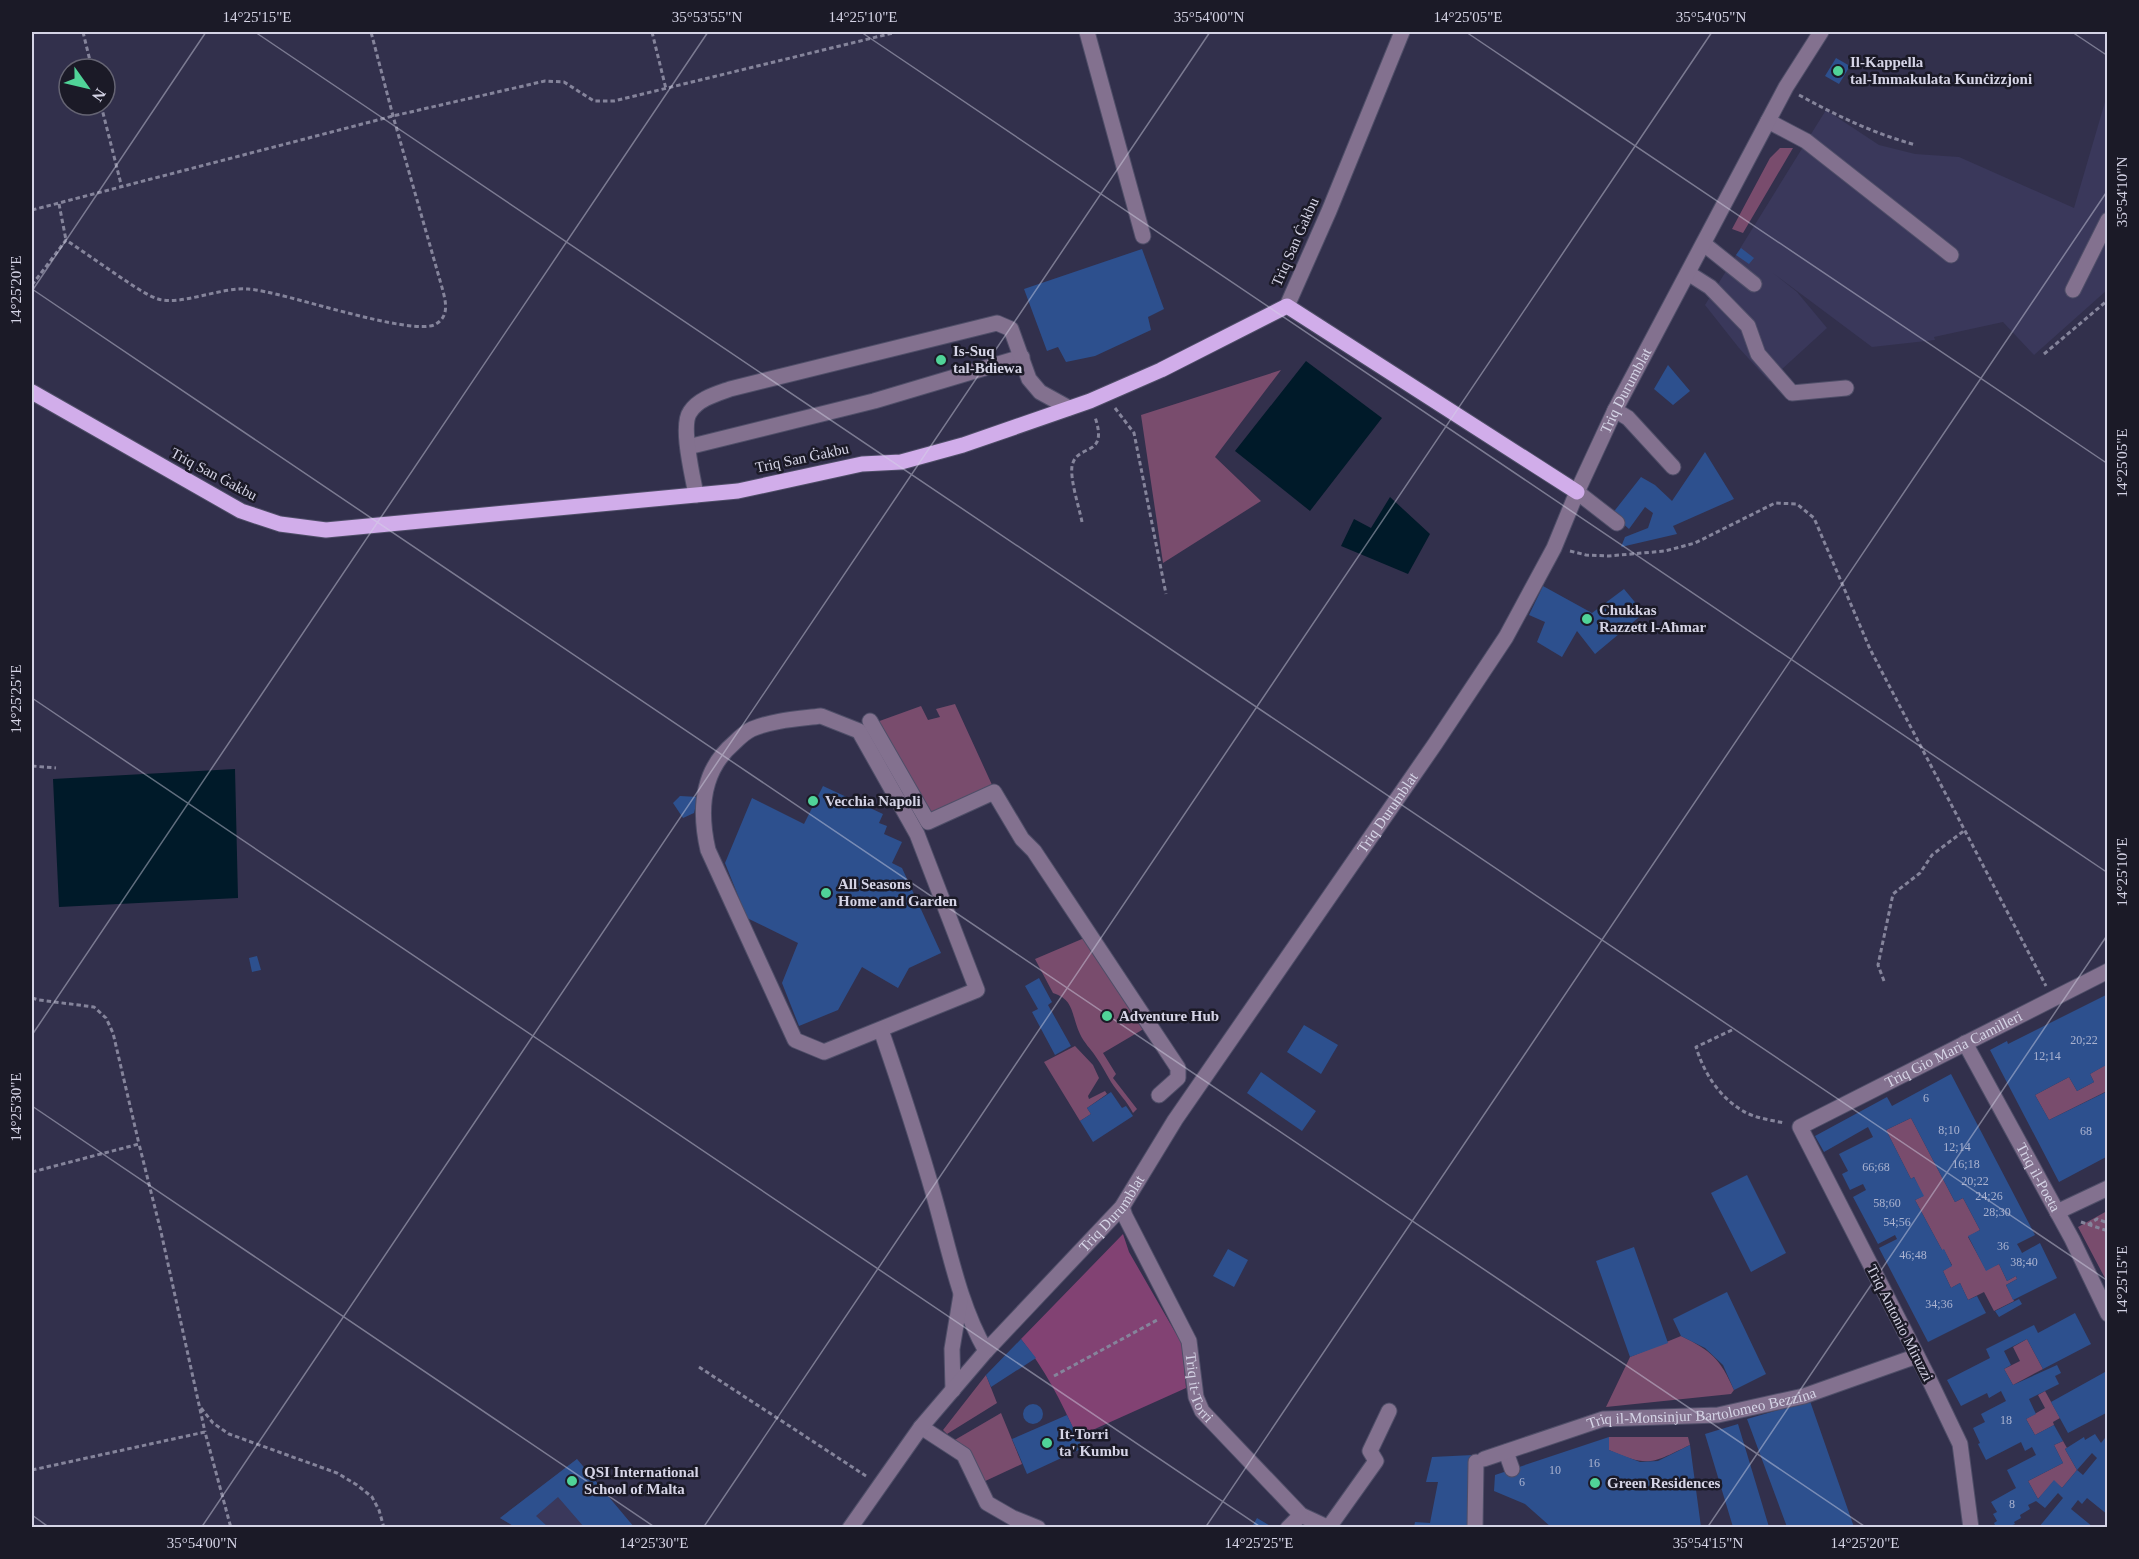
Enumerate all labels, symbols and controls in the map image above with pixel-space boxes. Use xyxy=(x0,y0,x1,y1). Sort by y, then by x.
text: 14°25'15"E xyxy=(223,9,292,25)
text: 35°53'55"N xyxy=(672,9,742,25)
text: 14°25'10"E xyxy=(829,9,898,25)
text: 35°54'00"N xyxy=(1174,9,1244,25)
text: 14°25'05"E xyxy=(1434,9,1503,25)
text: 35°54'05"N xyxy=(1676,9,1746,25)
place label: Il-Kappella tal-Immakulata Kunċizzjoni xyxy=(1850,54,2032,87)
north arrow xyxy=(57,57,117,117)
marker: Il-Kappella tal-Immakulata Kunċizzjoni xyxy=(1831,64,1845,78)
text: N xyxy=(88,86,109,105)
text: 35°54'10"N xyxy=(2114,157,2130,227)
street label: Triq San Ġakbu xyxy=(1268,195,1322,289)
text: 14°25'20"E xyxy=(8,256,24,325)
place label: Is-Suq tal-Bdiewa xyxy=(953,343,1023,376)
street label: Triq Durumblat xyxy=(1597,344,1655,436)
marker: Is-Suq tal-Bdiewa xyxy=(934,353,948,367)
text: 14°25'05"E xyxy=(2114,429,2130,498)
street label: Triq San Ġakbu xyxy=(754,440,851,476)
street label: Triq San Ġakbu xyxy=(168,445,260,504)
place label: Chukkas Razzett l-Aħmar xyxy=(1599,602,1706,635)
marker: Chukkas Razzett l-Aħmar xyxy=(1580,612,1594,626)
text: 14°25'25"E xyxy=(8,665,24,734)
street label: Triq Durumblat xyxy=(1354,769,1421,856)
place label: Vecchia Napoli xyxy=(825,793,921,809)
marker: Vecchia Napoli xyxy=(806,794,820,808)
text: 14°25'10"E xyxy=(2114,838,2130,907)
place label: All Seasons Home and Garden xyxy=(838,876,958,909)
marker: All Seasons Home and Garden xyxy=(819,886,833,900)
place label: Adventure Hub xyxy=(1119,1008,1219,1024)
street label: Triq Gio Maria Camilleri xyxy=(1882,1008,2025,1091)
marker: Adventure Hub xyxy=(1100,1009,1114,1023)
house number: 20;22 xyxy=(2070,1033,2098,1047)
house number: 12;14 xyxy=(2033,1049,2061,1063)
text: 14°25'30"E xyxy=(8,1073,24,1142)
house number: 6 xyxy=(1923,1091,1929,1105)
house number: 8;10 xyxy=(1938,1123,1960,1137)
house number: 68 xyxy=(2080,1124,2092,1138)
house number: 12;14 xyxy=(1943,1140,1971,1154)
street label: Triq il-Poeta xyxy=(2013,1140,2064,1215)
house number: 16;18 xyxy=(1952,1157,1980,1171)
house number: 66;68 xyxy=(1862,1160,1890,1174)
street label: Triq Durumblat xyxy=(1076,1172,1148,1255)
house number: 20;22 xyxy=(1961,1174,1989,1188)
house number: 24;26 xyxy=(1975,1189,2003,1203)
house number: 58;60 xyxy=(1873,1196,1901,1210)
house number: 28;30 xyxy=(1983,1205,2011,1219)
house number: 54;56 xyxy=(1883,1215,1911,1229)
house number: 36 xyxy=(1997,1239,2009,1253)
text: 14°25'15"E xyxy=(2114,1246,2130,1315)
house number: 46;48 xyxy=(1899,1248,1927,1262)
house number: 38;40 xyxy=(2010,1255,2038,1269)
street label: Triq Antonio Miruzzi xyxy=(1864,1262,1936,1384)
house number: 34;36 xyxy=(1925,1297,1953,1311)
street label: Triq it-Torri xyxy=(1183,1352,1216,1426)
street label: Triq il-Monsinjur Bartolomeo Bezzina xyxy=(1585,1384,1818,1432)
house number: 18 xyxy=(2000,1413,2012,1427)
place label: It-Torri ta' Kumbu xyxy=(1059,1426,1129,1459)
marker: It-Torri ta' Kumbu xyxy=(1040,1436,1054,1450)
house number: 16 xyxy=(1588,1456,1600,1470)
house number: 10 xyxy=(1549,1463,1561,1477)
place label: QSI International School of Malta xyxy=(584,1464,699,1497)
marker: QSI International School of Malta xyxy=(565,1474,579,1488)
house number: 6 xyxy=(1519,1475,1525,1489)
place label: Green Residences xyxy=(1607,1475,1721,1491)
marker: Green Residences xyxy=(1588,1476,1602,1490)
house number: 8 xyxy=(2009,1497,2015,1511)
text: 35°54'00"N xyxy=(167,1535,237,1551)
text: 14°25'30"E xyxy=(620,1535,689,1551)
text: 14°25'25"E xyxy=(1225,1535,1294,1551)
text: 35°54'15"N xyxy=(1673,1535,1743,1551)
text: 14°25'20"E xyxy=(1831,1535,1900,1551)

